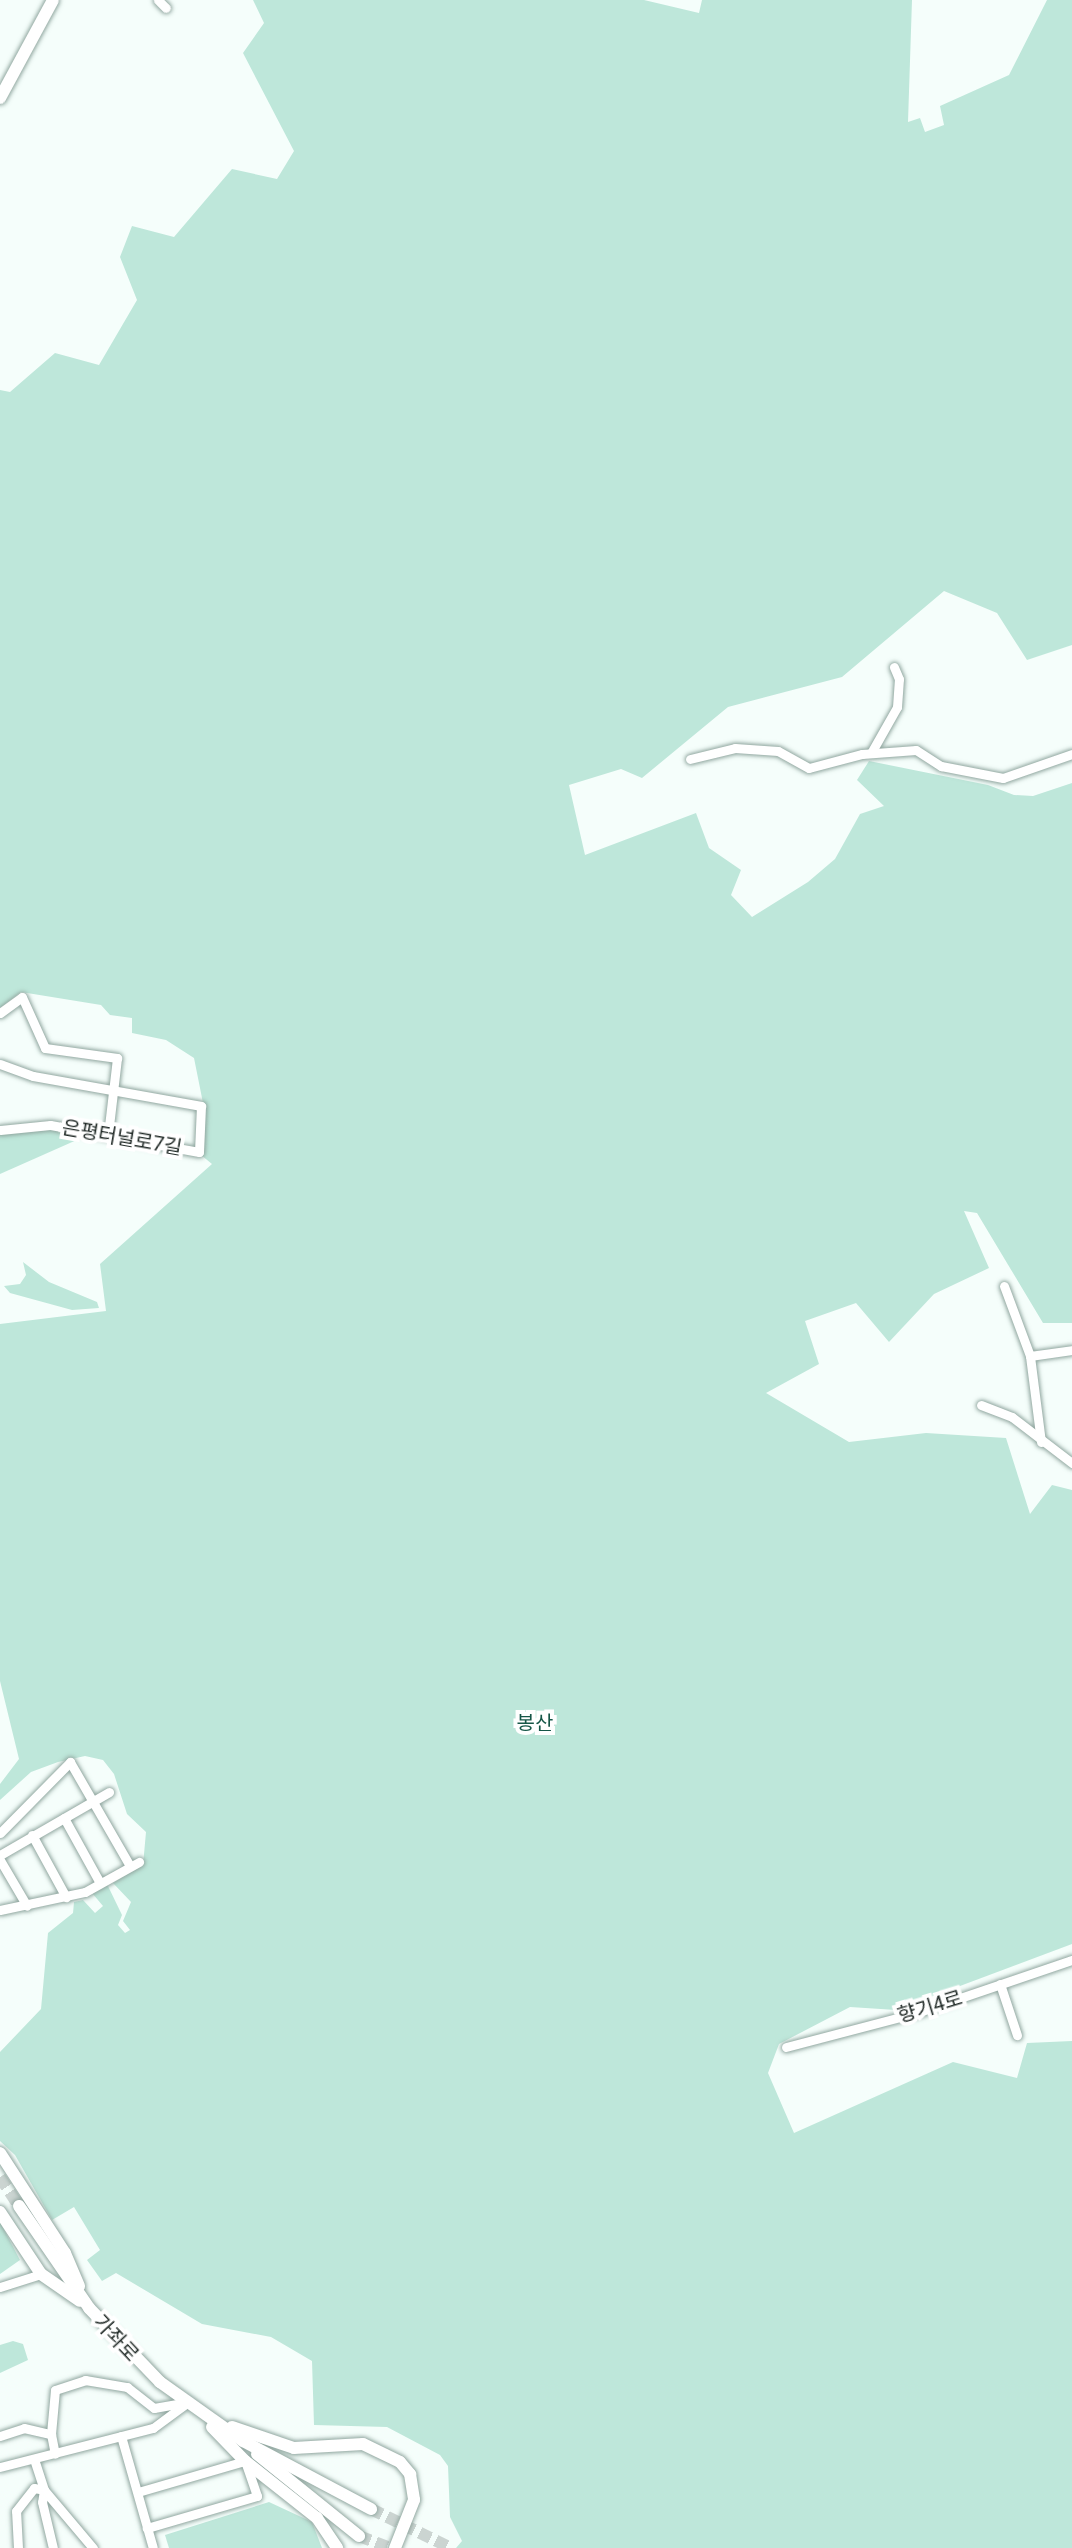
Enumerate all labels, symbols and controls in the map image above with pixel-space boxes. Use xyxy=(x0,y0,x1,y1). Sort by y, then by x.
street label: 은평터널로7길 xyxy=(60,1116,184,1160)
park label: 봉산 xyxy=(517,1711,553,1735)
street label: 향기4로 xyxy=(895,1986,965,2028)
street label: 가좌로 xyxy=(88,2310,144,2366)

